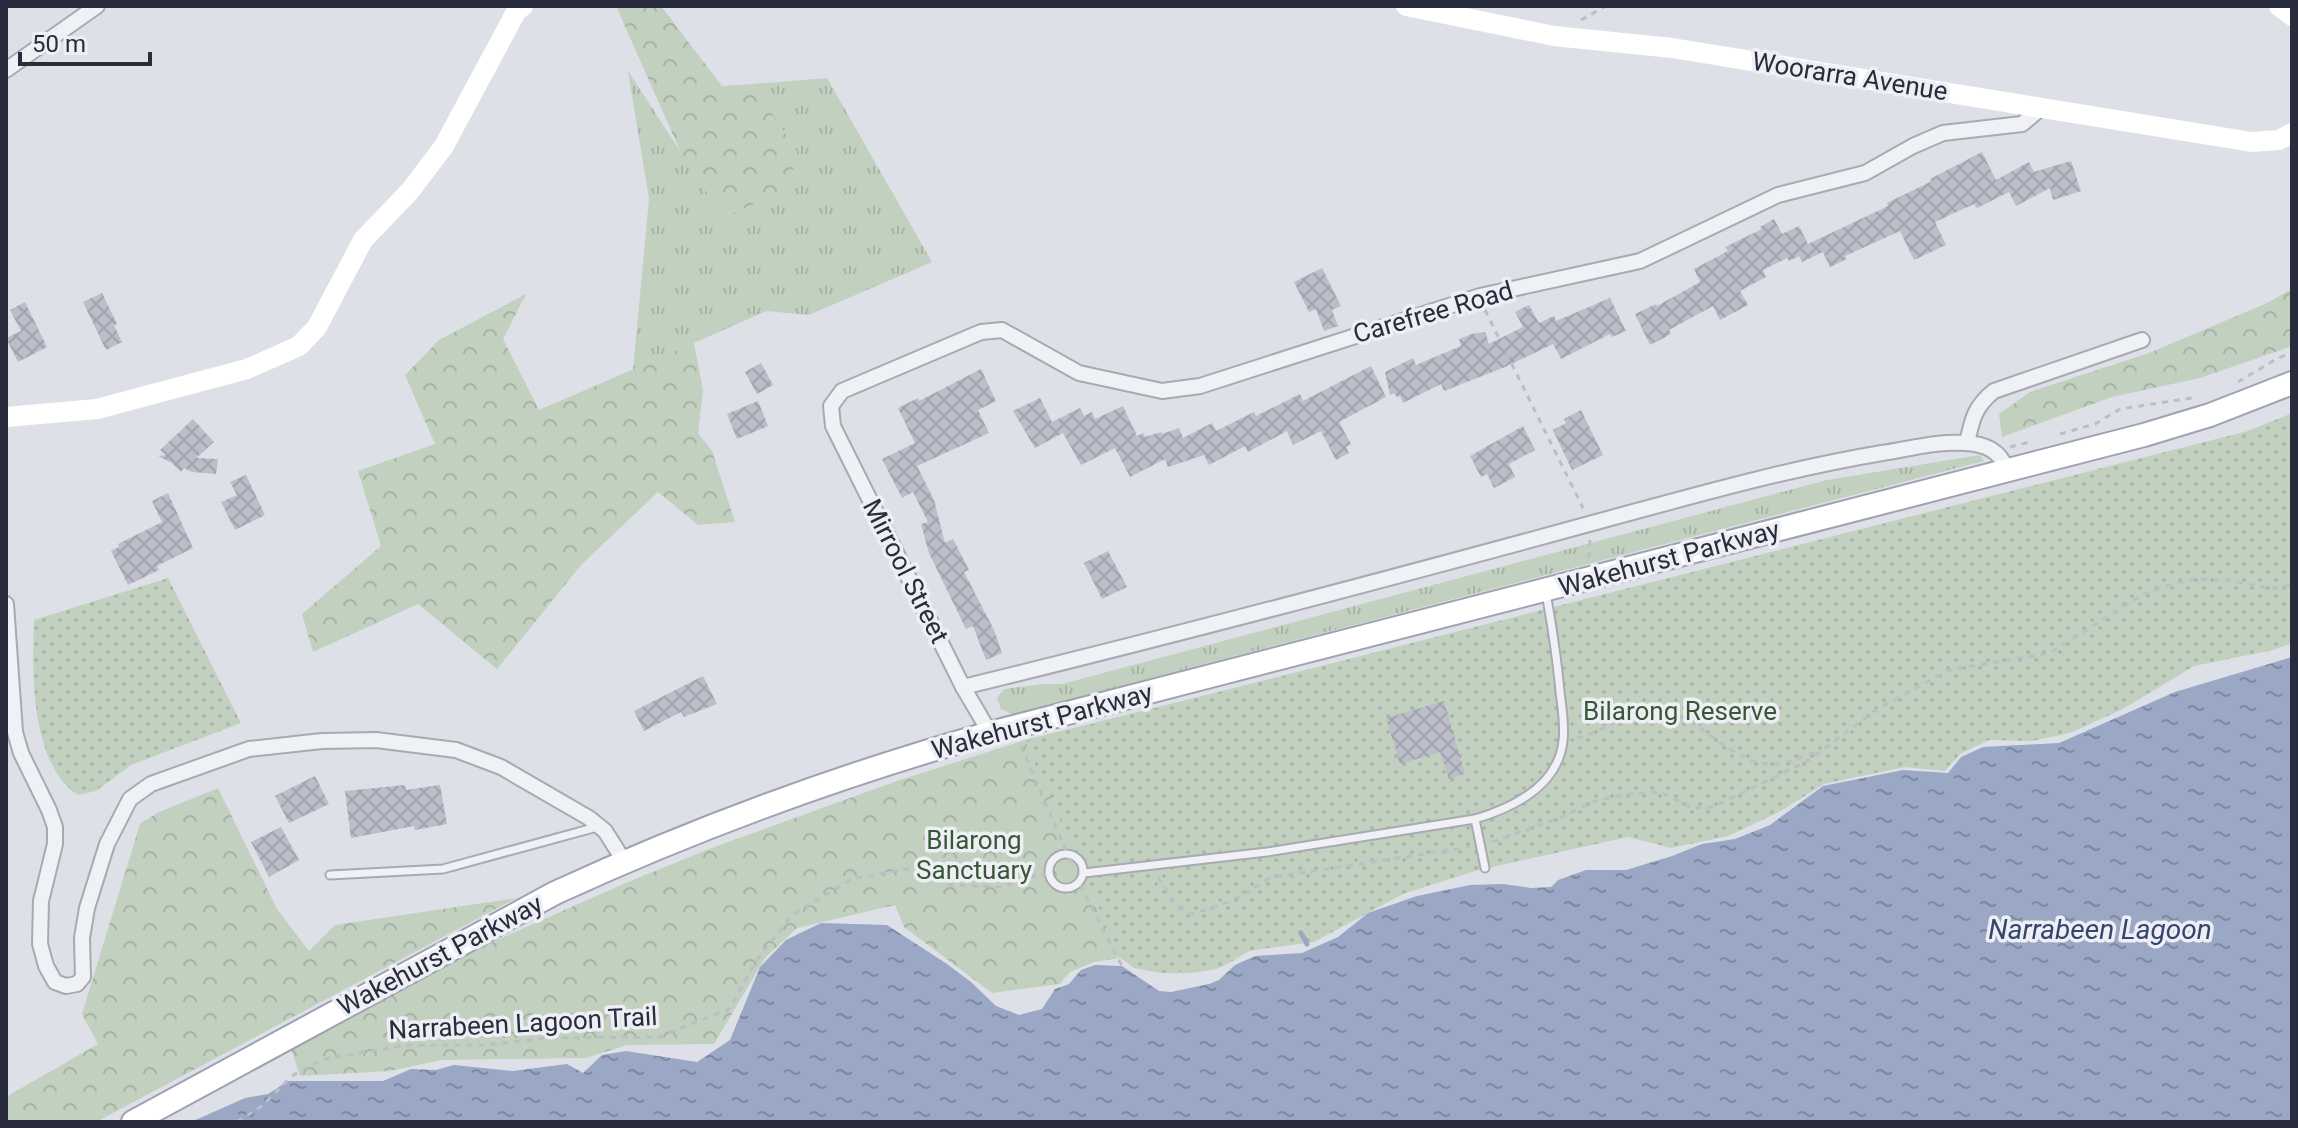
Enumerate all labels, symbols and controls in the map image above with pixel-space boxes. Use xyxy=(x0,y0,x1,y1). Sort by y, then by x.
scale bar xyxy=(20,16,150,66)
text: 50 m xyxy=(32,30,86,58)
street label: Woorarra Avenue xyxy=(1750,46,1950,106)
street label: Carefree Road xyxy=(1350,275,1516,349)
street label: Mirrool Street xyxy=(857,494,955,648)
street label: Wakehurst Parkway xyxy=(1555,514,1783,602)
street label: Wakehurst Parkway xyxy=(928,677,1156,765)
park label: Bilarong Reserve xyxy=(1583,696,1777,726)
park label: Bilarong Sanctuary xyxy=(916,825,1032,885)
street label: Wakehurst Parkway xyxy=(333,888,547,1022)
water label: Narrabeen Lagoon xyxy=(1988,913,2212,946)
street label: Narrabeen Lagoon Trail xyxy=(388,1001,658,1045)

